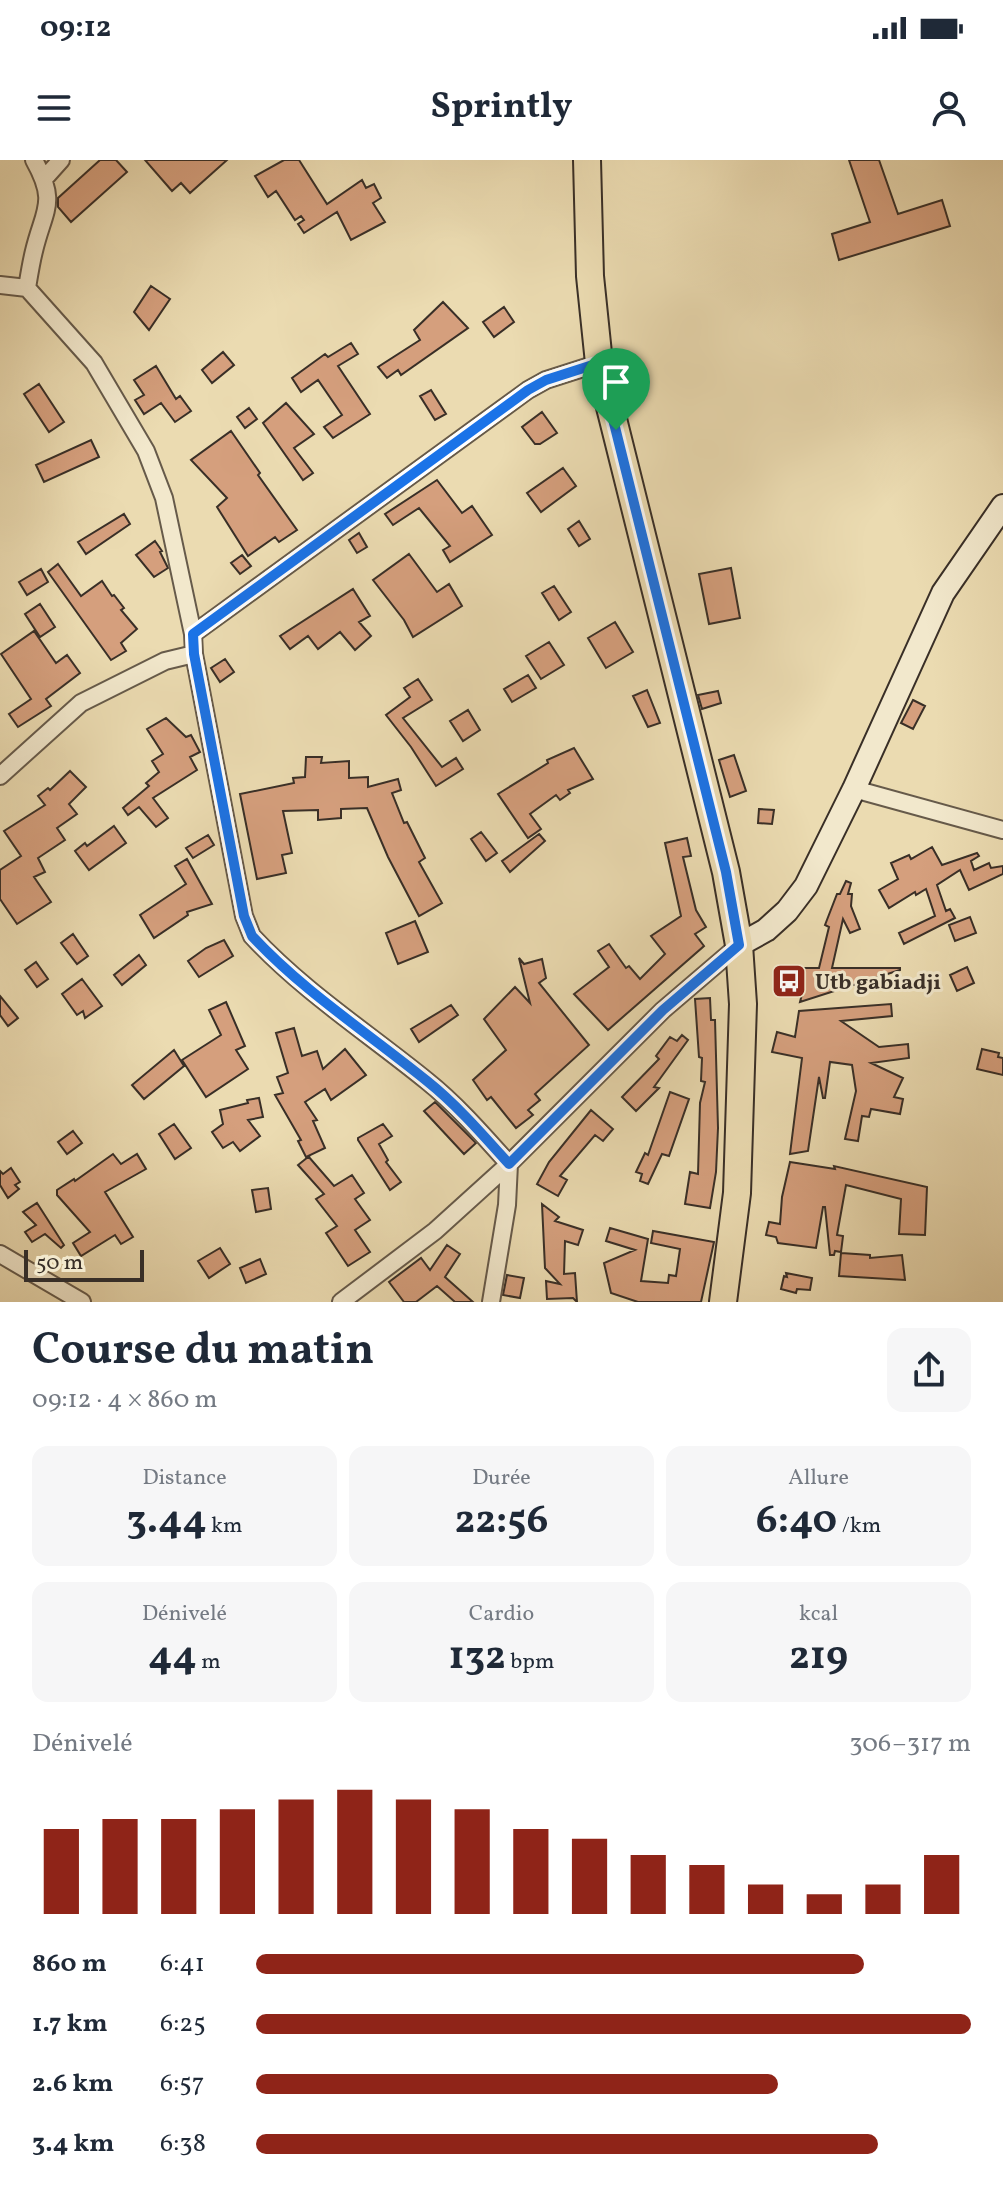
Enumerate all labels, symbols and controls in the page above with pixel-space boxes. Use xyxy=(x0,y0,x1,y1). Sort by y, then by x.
text: 09:12 xyxy=(40,7,111,49)
text: Sprintly xyxy=(431,83,572,133)
icon: menu xyxy=(32,86,76,130)
icon: person xyxy=(927,86,971,130)
pin xyxy=(582,348,650,430)
icon: arrive xyxy=(594,360,638,404)
bus stop icon: Utb gabiadji xyxy=(770,962,808,1000)
place label: Utb gabiadji xyxy=(815,968,941,999)
scale bar xyxy=(24,1246,144,1282)
text: 50 m xyxy=(36,1248,83,1279)
text: Course du matin xyxy=(32,1321,374,1382)
button: share xyxy=(887,1328,971,1412)
text: 09:12 · 4 × 860 m xyxy=(32,1382,217,1418)
text: Distance xyxy=(142,1463,227,1494)
text: Durée xyxy=(472,1463,531,1494)
text: Allure xyxy=(788,1463,849,1494)
text: 3.44 xyxy=(126,1494,207,1550)
text: 22:56 xyxy=(454,1494,549,1550)
text: 6:40 xyxy=(756,1494,837,1550)
text: km xyxy=(207,1511,243,1542)
text: /km xyxy=(837,1511,881,1542)
text: Dénivelé xyxy=(142,1599,227,1630)
text: Cardio xyxy=(469,1599,534,1630)
text: kcal xyxy=(799,1599,838,1630)
text: 44 xyxy=(148,1630,197,1686)
text: 132 xyxy=(449,1630,506,1686)
text: 219 xyxy=(789,1630,848,1686)
text: m xyxy=(197,1647,221,1678)
text: bpm xyxy=(506,1647,554,1678)
text: Dénivelé xyxy=(32,1726,133,1762)
text: 306–317 m xyxy=(849,1726,971,1762)
text: 860 m xyxy=(32,1946,107,1982)
text: 6:41 xyxy=(160,1946,205,1982)
text: 1.7 km xyxy=(32,2006,108,2042)
text: 6:25 xyxy=(160,2006,206,2042)
text: 2.6 km xyxy=(32,2066,113,2102)
text: 6:57 xyxy=(160,2066,204,2102)
text: 3.4 km xyxy=(32,2126,115,2162)
text: 6:38 xyxy=(160,2126,206,2162)

